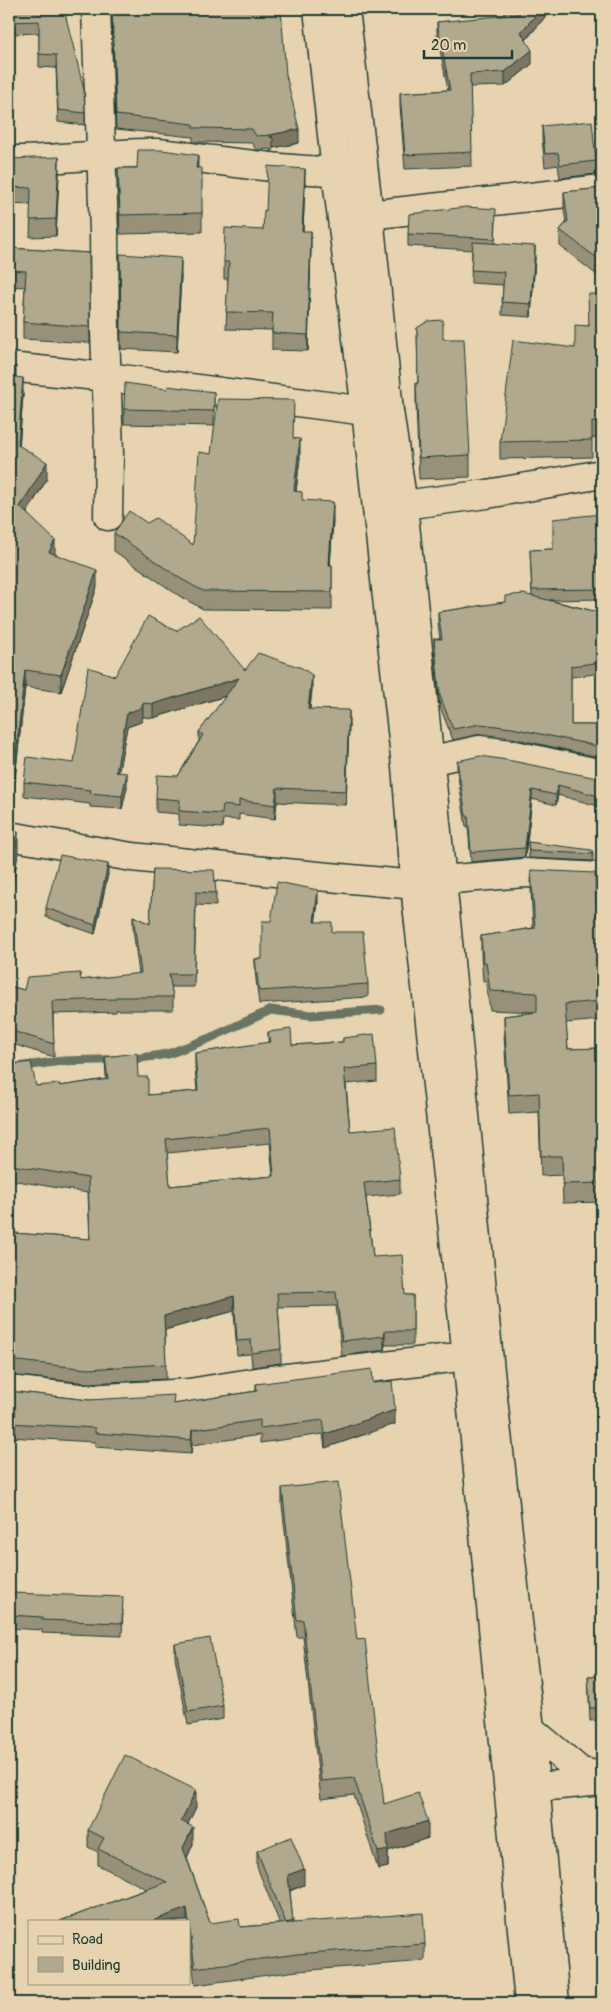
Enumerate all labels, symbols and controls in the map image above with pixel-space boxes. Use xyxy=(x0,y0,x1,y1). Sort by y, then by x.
scale bar xyxy=(424,28,511,60)
text: 20 m xyxy=(431,36,466,55)
legend xyxy=(28,1920,190,1984)
text: Road xyxy=(72,1930,103,1949)
text: Building xyxy=(72,1956,120,1975)

